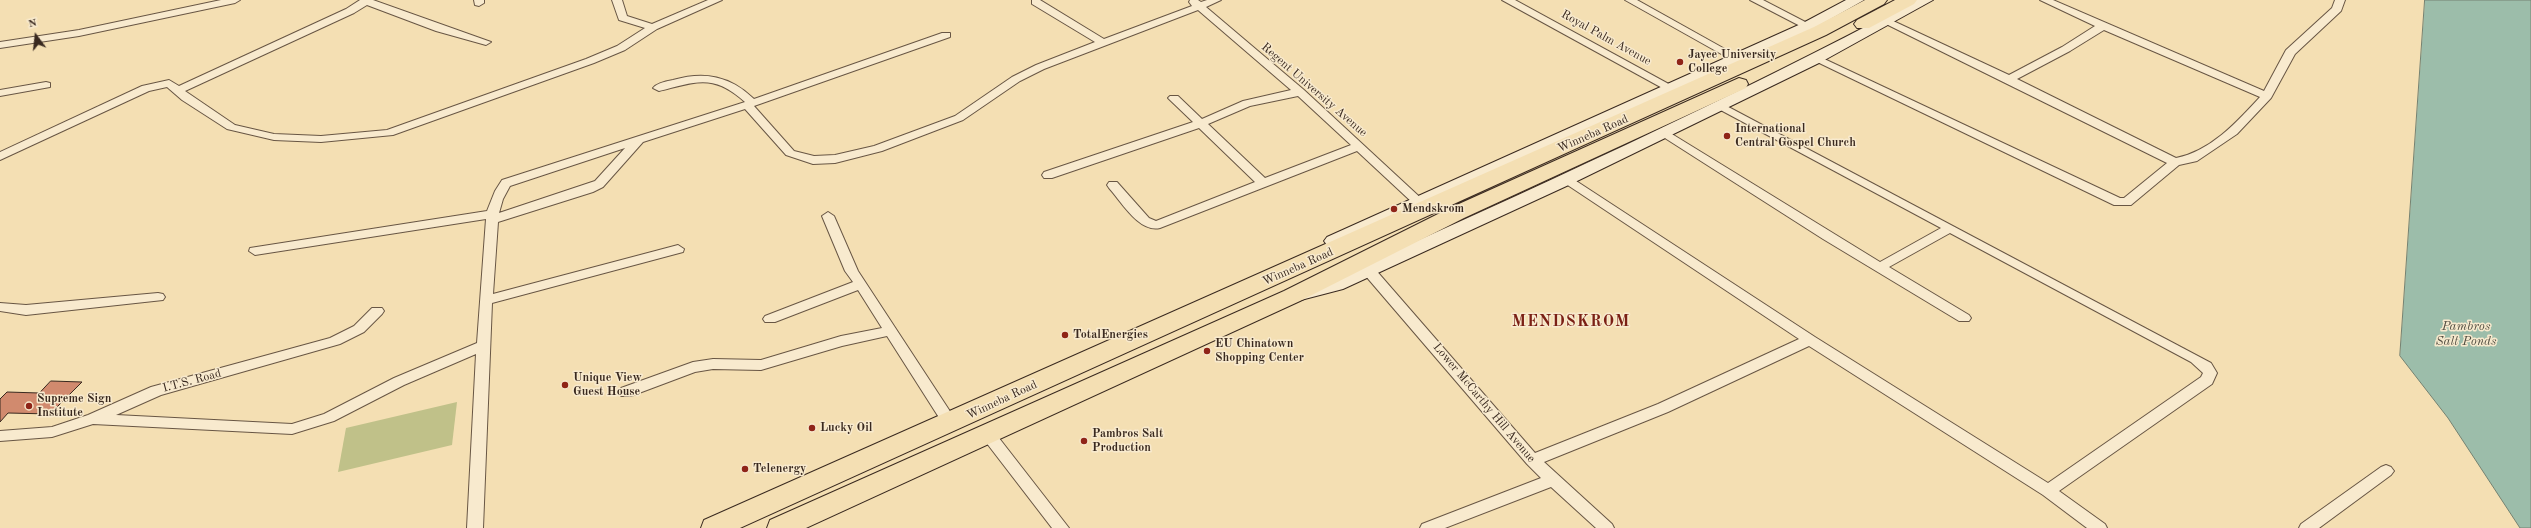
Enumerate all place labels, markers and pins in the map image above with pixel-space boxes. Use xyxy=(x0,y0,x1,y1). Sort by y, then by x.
place label: Jayee University College xyxy=(1688,48,1776,76)
marker: Jayee University College xyxy=(1675,57,1685,67)
place label: International Central Gospel Church xyxy=(1735,122,1856,150)
marker: International Central Gospel Church xyxy=(1722,131,1732,141)
place label: Mendskrom xyxy=(1402,202,1464,216)
marker: Mendskrom xyxy=(1389,204,1399,214)
place label: TotalEnergies xyxy=(1073,328,1148,342)
marker: TotalEnergies xyxy=(1060,330,1070,340)
place label: EU Chinatown Shopping Center xyxy=(1215,337,1304,365)
marker: EU Chinatown Shopping Center xyxy=(1202,346,1212,356)
place label: Unique View Guest House xyxy=(573,371,642,399)
marker: Unique View Guest House xyxy=(560,380,570,390)
place label: Supreme Sign Institute xyxy=(37,392,111,420)
marker: Supreme Sign Institute xyxy=(24,401,34,411)
place label: Lucky Oil xyxy=(820,421,872,435)
marker: Lucky Oil xyxy=(807,423,817,433)
place label: Pambros Salt Production xyxy=(1092,427,1163,455)
marker: Pambros Salt Production xyxy=(1079,436,1089,446)
place label: Telenergy xyxy=(753,462,806,476)
marker: Telenergy xyxy=(740,464,750,474)

